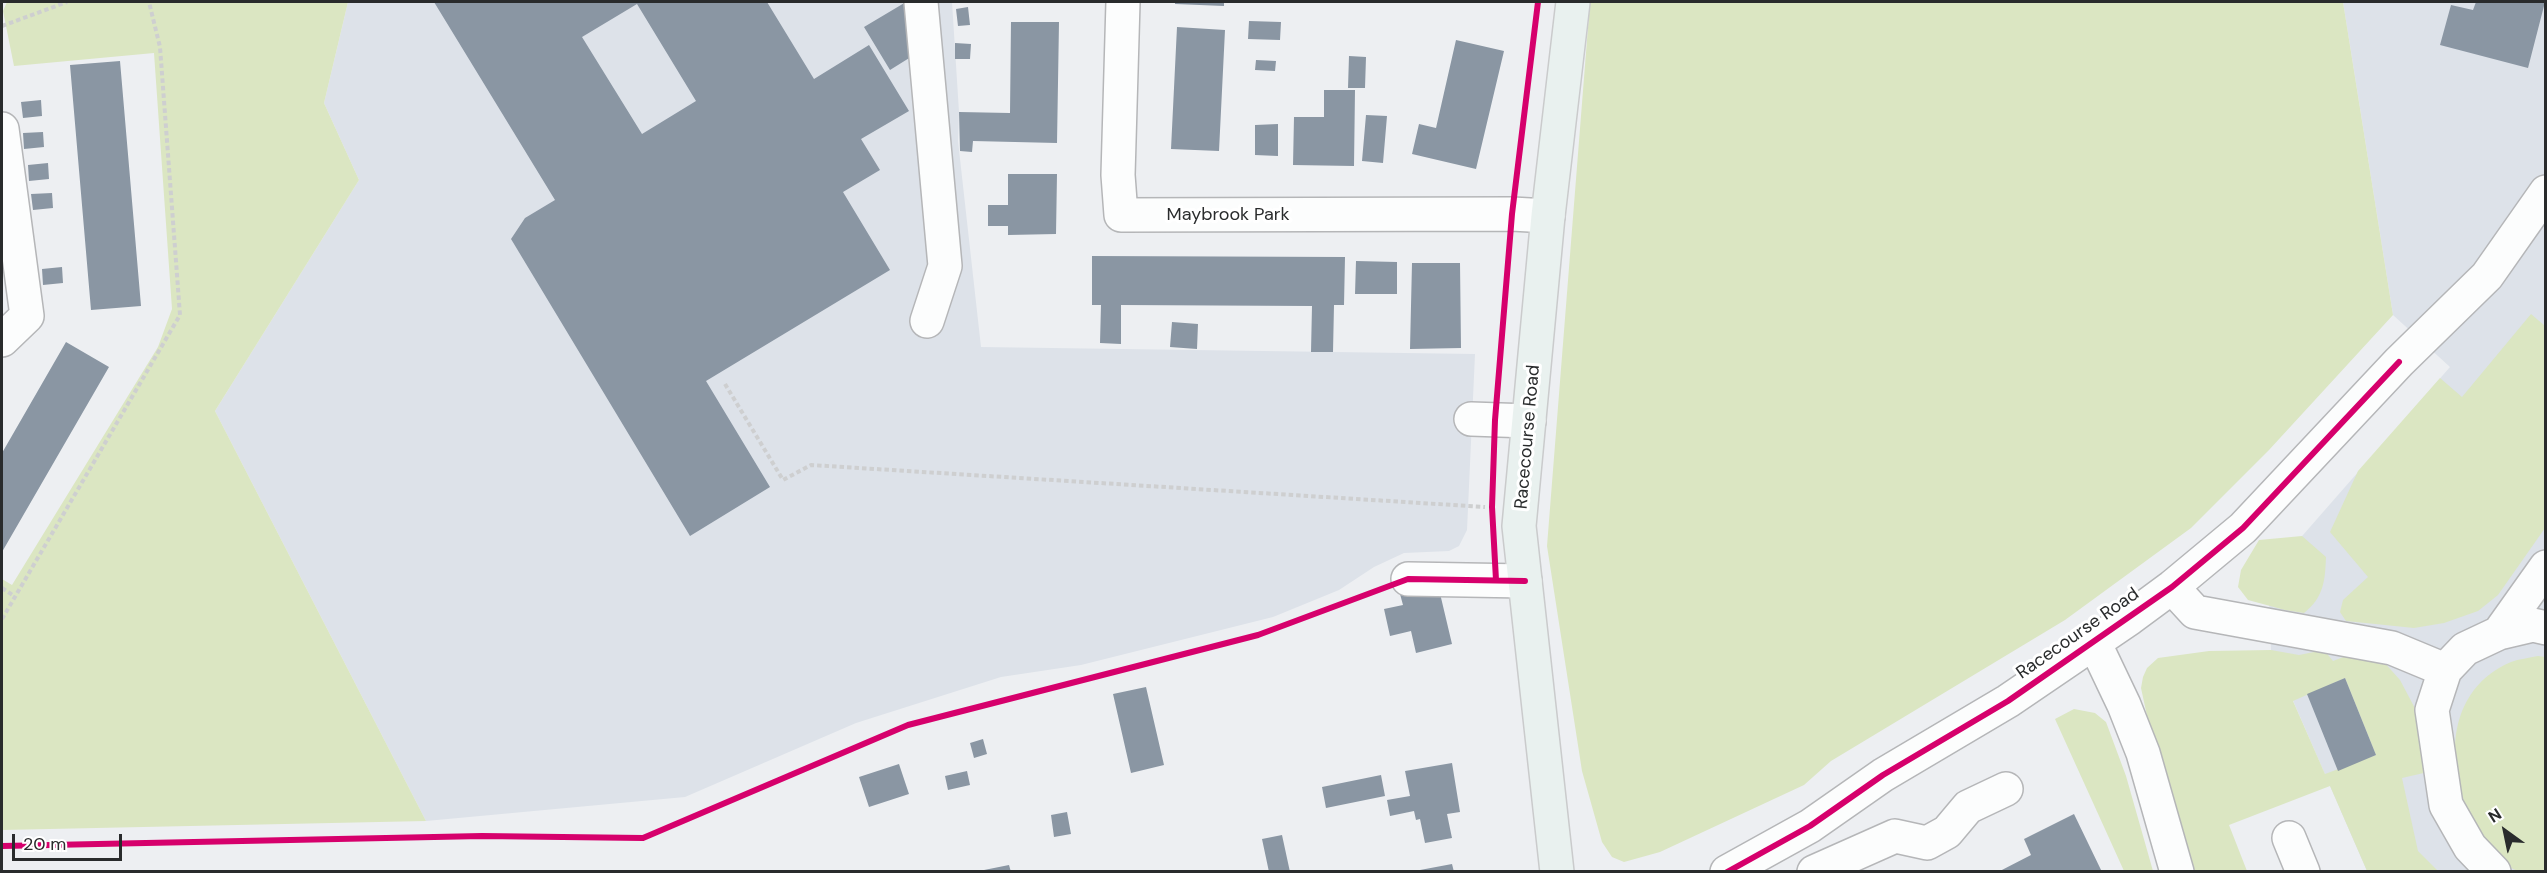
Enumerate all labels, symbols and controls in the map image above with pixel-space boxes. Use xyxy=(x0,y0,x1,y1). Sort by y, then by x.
street label: Maybrook Park xyxy=(1166,204,1290,226)
street label: Racecourse Road xyxy=(1511,364,1545,510)
street label: Racecourse Road xyxy=(2013,584,2143,684)
north arrow xyxy=(2475,801,2535,861)
text: N xyxy=(2484,804,2506,827)
scale bar xyxy=(15,822,124,860)
text: 20 m xyxy=(23,832,66,856)

